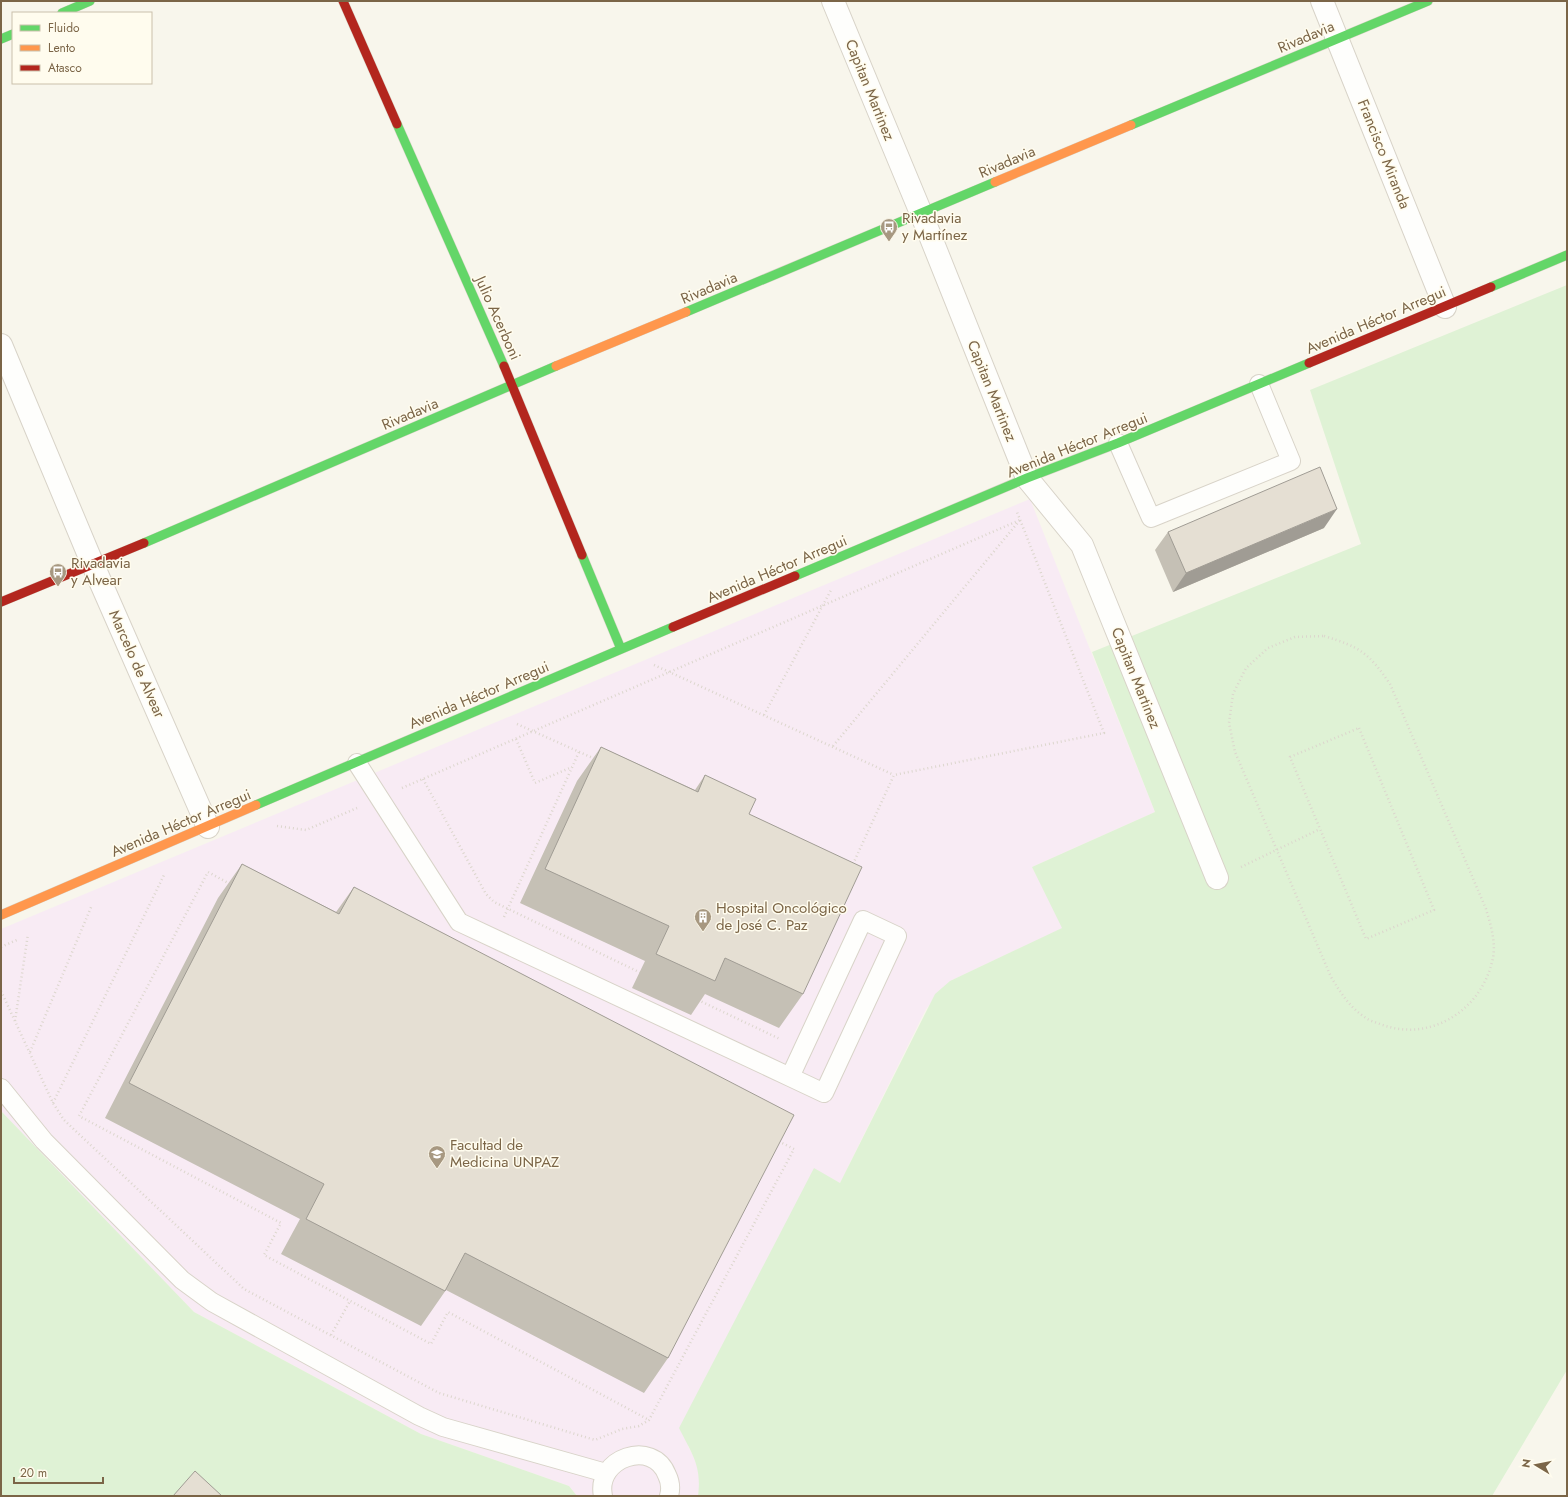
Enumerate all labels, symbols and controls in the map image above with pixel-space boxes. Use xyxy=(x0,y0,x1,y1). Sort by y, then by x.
legend xyxy=(12,12,152,84)
street label: Rivadavia xyxy=(1274,15,1338,59)
text: Fluido xyxy=(48,19,80,37)
street label: Capitan Martinez xyxy=(840,36,900,144)
text: Lento xyxy=(48,39,76,57)
text: Atasco xyxy=(48,59,82,77)
street label: Francisco Miranda xyxy=(1352,96,1416,212)
street label: Rivadavia xyxy=(975,140,1039,184)
place label: Rivadavia y Martínez xyxy=(902,207,967,246)
bus stop icon: Rivadavia y Martínez xyxy=(879,217,899,242)
street label: Rivadavia xyxy=(677,266,741,310)
street label: Julio Acerboni xyxy=(469,271,526,364)
street label: Avenida Héctor Arregui xyxy=(1302,280,1450,360)
street label: Capitan Martinez xyxy=(962,337,1022,445)
street label: Rivadavia xyxy=(378,392,442,436)
street label: Avenida Héctor Arregui xyxy=(1003,407,1151,483)
street label: Avenida Héctor Arregui xyxy=(703,529,851,609)
place label: Rivadavia y Alvear xyxy=(71,552,131,591)
bus stop icon: Rivadavia y Alvear xyxy=(48,562,68,587)
street label: Marcelo de Alvear xyxy=(103,607,171,722)
street label: Capitan Martinez xyxy=(1106,624,1166,732)
street label: Avenida Héctor Arregui xyxy=(405,655,553,735)
street label: Avenida Héctor Arregui xyxy=(107,783,255,863)
place label: Hospital Oncológico de José C. Paz xyxy=(716,897,847,936)
building icon: Hospital Oncológico de José C. Paz xyxy=(693,907,713,932)
place label: Facultad de Medicina UNPAZ xyxy=(450,1134,559,1173)
school or university icon: Facultad de Medicina UNPAZ xyxy=(427,1144,447,1169)
north arrow xyxy=(1516,1445,1556,1485)
text: N xyxy=(1518,1458,1535,1469)
scale bar xyxy=(14,1459,103,1485)
text: 20 m xyxy=(20,1464,47,1482)

